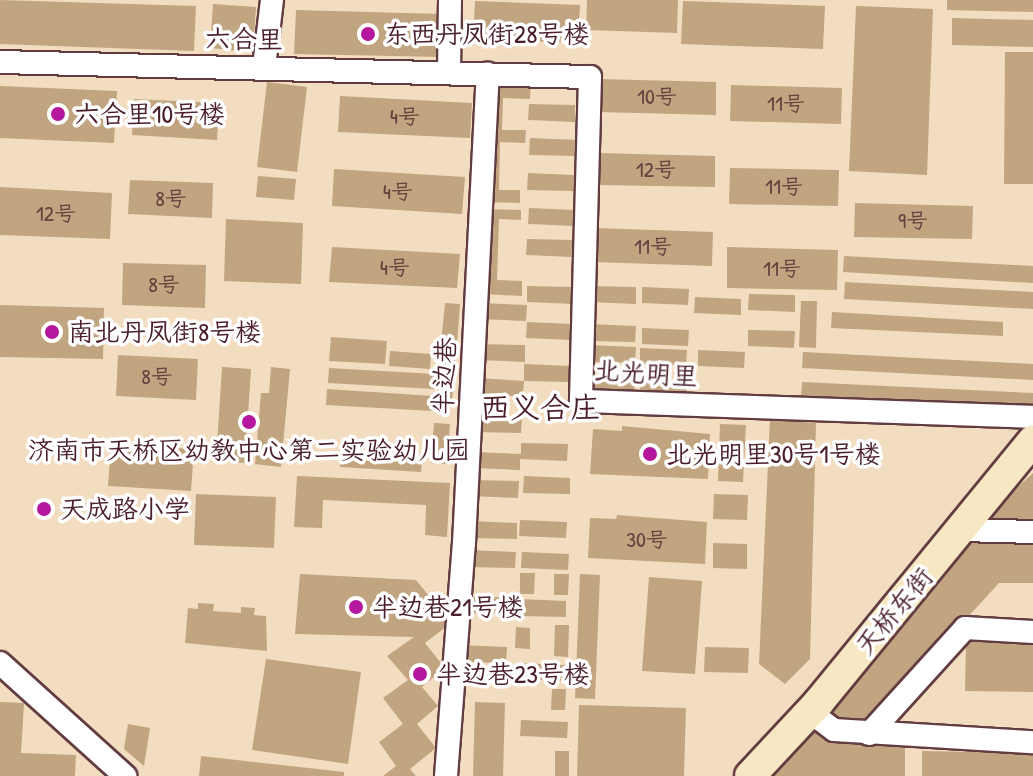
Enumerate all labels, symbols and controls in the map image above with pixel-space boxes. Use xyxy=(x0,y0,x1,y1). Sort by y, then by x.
place label: 东西丹凤街28号楼 xyxy=(384,18,589,50)
street label: 六合里 xyxy=(205,23,283,55)
marker: 东西丹凤街28号楼 xyxy=(359,25,377,43)
house number: 10号 xyxy=(637,84,677,110)
house number: 11号 xyxy=(767,91,805,117)
place label: 六合里10号楼 xyxy=(74,98,225,130)
house number: 4号 xyxy=(390,104,420,130)
marker: 六合里10号楼 xyxy=(49,105,67,123)
house number: 12号 xyxy=(636,157,676,183)
house number: 11号 xyxy=(765,174,803,200)
house number: 4号 xyxy=(383,179,413,205)
house number: 8号 xyxy=(155,186,187,212)
house number: 12号 xyxy=(36,201,76,227)
house number: 9号 xyxy=(898,208,928,234)
house number: 11号 xyxy=(634,234,672,260)
house number: 4号 xyxy=(380,255,410,281)
house number: 11号 xyxy=(763,256,801,282)
house number: 8号 xyxy=(148,272,180,298)
place label: 南北丹凤街8号楼 xyxy=(68,316,261,348)
marker: 南北丹凤街8号楼 xyxy=(43,323,61,341)
street label: 半边巷 xyxy=(426,336,462,416)
street label: 北光明里 xyxy=(593,354,699,392)
house number: 8号 xyxy=(141,364,173,390)
district label: 西义合庄 xyxy=(480,389,600,425)
marker: 济南市天桥区幼教中心第二实验幼儿园 xyxy=(240,413,258,431)
place label: 济南市天桥区幼教中心第二实验幼儿园 xyxy=(28,434,470,466)
place label: 北光明里30号1号楼 xyxy=(666,438,881,470)
marker: 北光明里30号1号楼 xyxy=(641,445,659,463)
place label: 天成路小学 xyxy=(60,493,190,525)
marker: 天成路小学 xyxy=(35,500,53,518)
house number: 30号 xyxy=(626,527,668,553)
street label: 天桥东街 xyxy=(849,561,939,661)
place label: 半边巷21号楼 xyxy=(372,591,524,623)
marker: 半边巷21号楼 xyxy=(347,598,365,616)
place label: 半边巷23号楼 xyxy=(436,658,590,690)
marker: 半边巷23号楼 xyxy=(411,665,429,683)

